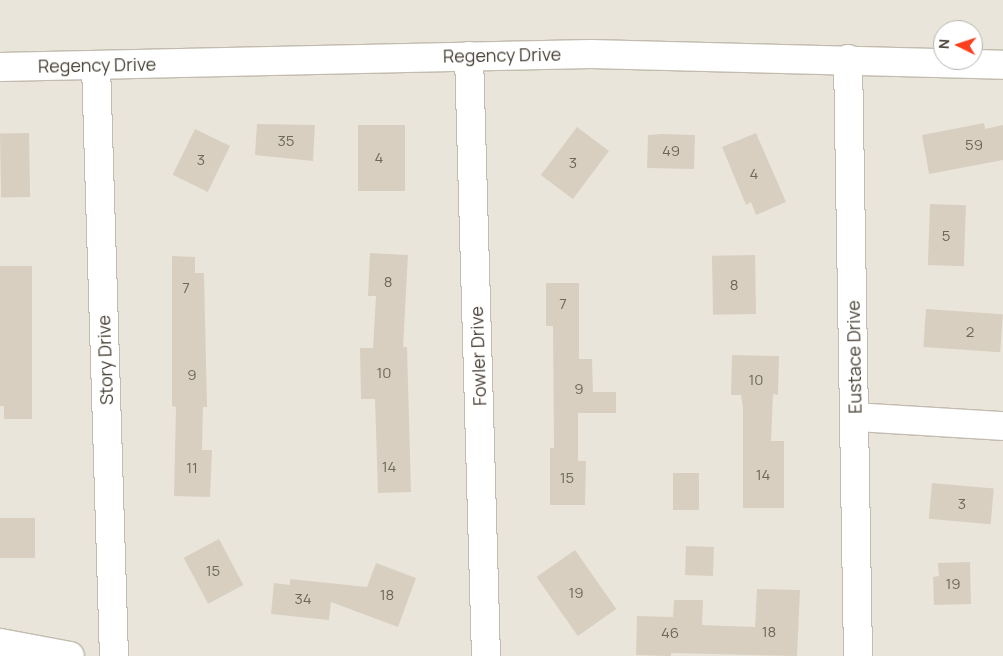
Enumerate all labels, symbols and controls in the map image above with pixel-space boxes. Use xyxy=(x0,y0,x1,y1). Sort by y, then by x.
north arrow xyxy=(933,20,983,70)
text: N xyxy=(934,38,953,50)
street label: Regency Drive xyxy=(443,43,561,67)
street label: Regency Drive xyxy=(38,53,156,77)
house number: 35 xyxy=(278,132,294,150)
house number: 59 xyxy=(965,136,983,154)
house number: 49 xyxy=(662,142,680,160)
house number: 4 xyxy=(375,149,383,167)
house number: 3 xyxy=(197,151,205,169)
house number: 3 xyxy=(569,154,577,172)
house number: 4 xyxy=(750,165,758,183)
house number: 5 xyxy=(942,227,950,245)
house number: 8 xyxy=(384,273,392,291)
house number: 8 xyxy=(730,276,738,294)
house number: 7 xyxy=(182,279,190,297)
house number: 7 xyxy=(559,295,567,313)
street label: Eustace Drive xyxy=(842,300,866,414)
street label: Fowler Drive xyxy=(465,306,491,406)
street label: Story Drive xyxy=(93,315,117,405)
house number: 2 xyxy=(966,323,974,341)
house number: 10 xyxy=(377,364,391,382)
house number: 9 xyxy=(187,366,197,384)
house number: 10 xyxy=(749,371,763,389)
house number: 9 xyxy=(574,380,584,398)
house number: 14 xyxy=(382,458,396,476)
house number: 11 xyxy=(186,459,198,477)
house number: 14 xyxy=(756,466,770,484)
house number: 15 xyxy=(560,469,574,487)
house number: 3 xyxy=(958,495,966,513)
house number: 15 xyxy=(206,562,220,580)
house number: 19 xyxy=(945,575,961,593)
house number: 19 xyxy=(568,584,584,602)
house number: 18 xyxy=(380,586,394,604)
house number: 34 xyxy=(294,590,312,608)
house number: 18 xyxy=(762,623,776,641)
house number: 46 xyxy=(661,624,679,642)

